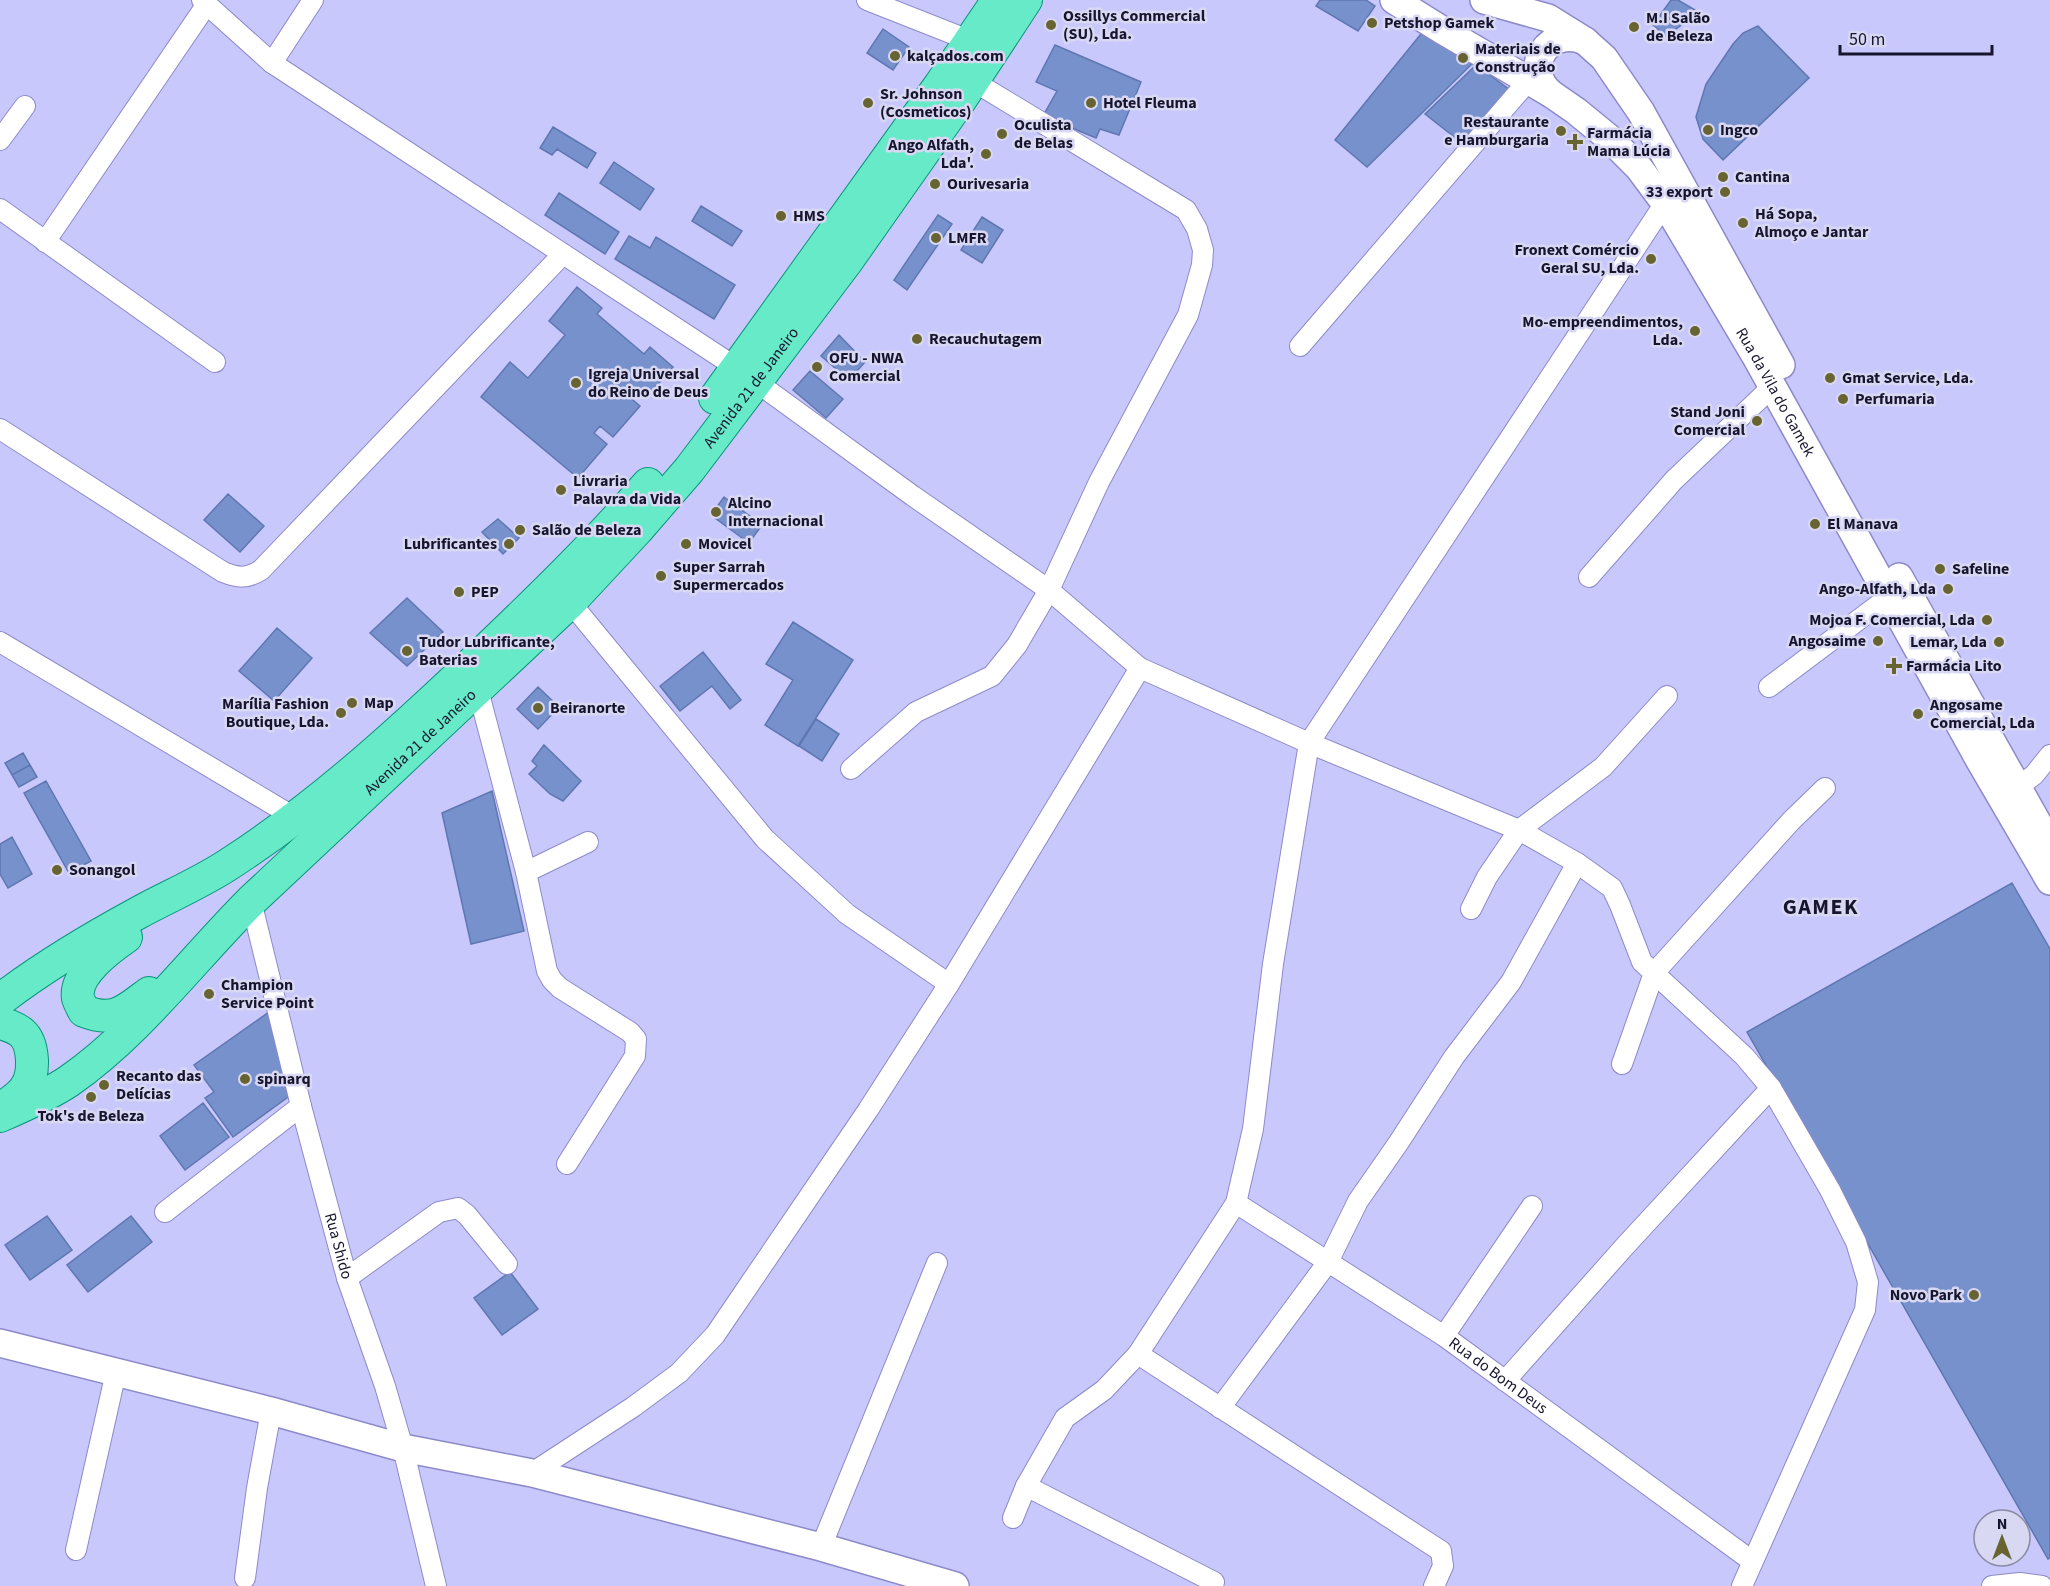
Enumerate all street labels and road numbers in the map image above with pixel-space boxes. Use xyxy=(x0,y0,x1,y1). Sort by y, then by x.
street label: Avenida 21 de Janeiro xyxy=(698,323,804,453)
street label: Rua da Vila do Gamek xyxy=(1730,324,1820,461)
street label: Avenida 21 de Janeiro xyxy=(359,684,481,800)
street label: Rua Shido xyxy=(319,1210,358,1282)
street label: Rua do Bom Deus xyxy=(1444,1332,1552,1419)

